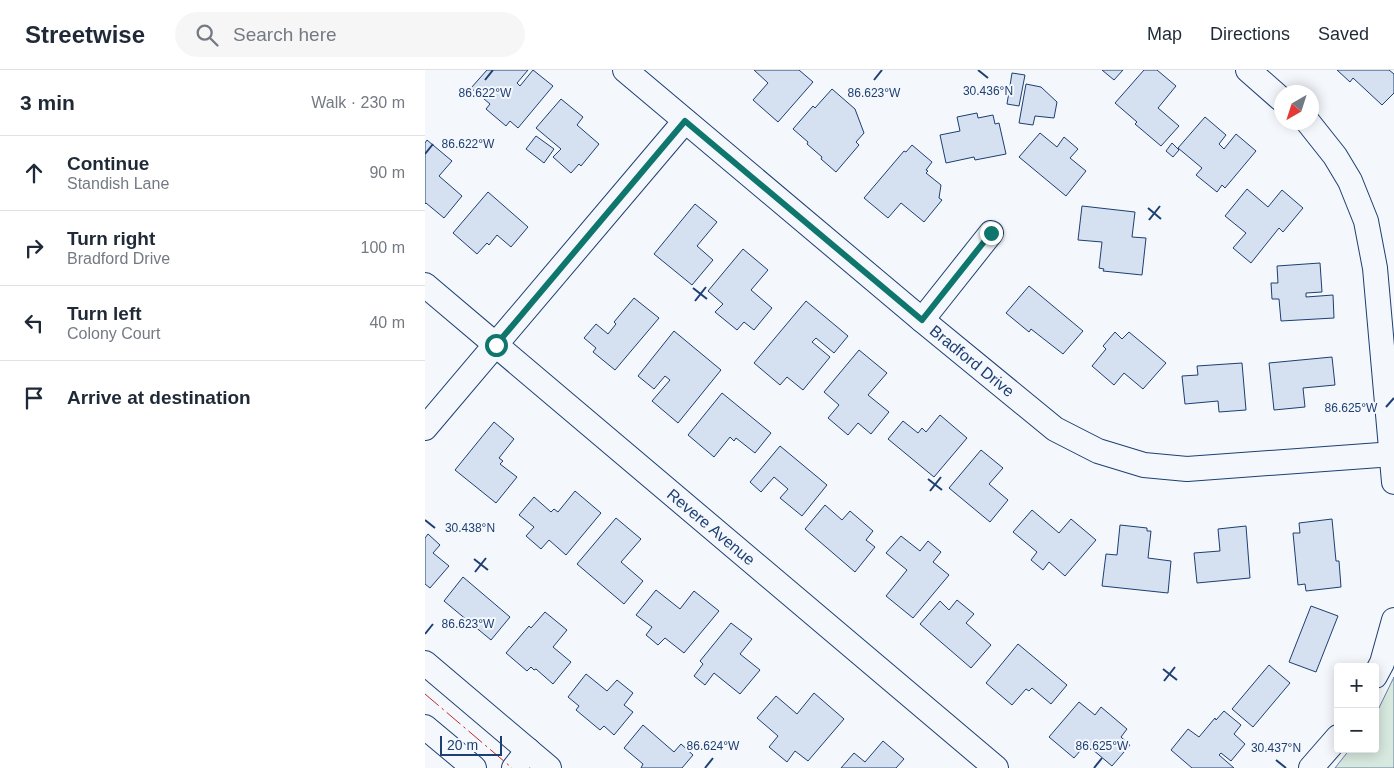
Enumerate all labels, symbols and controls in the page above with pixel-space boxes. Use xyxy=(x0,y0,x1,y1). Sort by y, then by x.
search box xyxy=(175,12,525,57)
text: Streetwise xyxy=(25,21,145,48)
icon: search xyxy=(193,21,221,49)
text: Search here xyxy=(233,24,337,45)
text: Map xyxy=(1147,24,1182,44)
text: Directions xyxy=(1210,24,1290,44)
text: Saved xyxy=(1318,24,1369,44)
text: 30.436°N xyxy=(963,84,1013,98)
north arrow xyxy=(1274,85,1319,130)
text: 86.622°W xyxy=(459,86,512,100)
text: 86.623°W xyxy=(848,86,901,100)
text: 3 min xyxy=(20,91,75,114)
text: Walk · 230 m xyxy=(311,94,405,111)
text: 86.622°W xyxy=(442,137,495,151)
text: Continue xyxy=(67,153,149,174)
icon: ahead xyxy=(20,159,48,187)
text: 90 m xyxy=(369,164,405,181)
text: Standish Lane xyxy=(67,175,169,192)
route end xyxy=(980,222,1003,245)
text: Turn right xyxy=(67,228,155,249)
icon: right xyxy=(20,234,48,262)
text: 100 m xyxy=(361,239,405,256)
text: Bradford Drive xyxy=(67,250,170,267)
text: Turn left xyxy=(67,303,142,324)
icon: left xyxy=(20,309,48,337)
text: 40 m xyxy=(369,314,405,331)
street label: Bradford Drive xyxy=(927,322,1018,400)
text: Colony Court xyxy=(67,325,160,342)
route start xyxy=(485,334,508,357)
icon: arrive xyxy=(20,384,48,412)
text: Arrive at destination xyxy=(67,387,251,408)
text: 86.625°W xyxy=(1325,401,1378,415)
street label: Revere Avenue xyxy=(664,485,758,569)
text: 30.438°N xyxy=(445,521,495,535)
text: 86.623°W xyxy=(442,617,495,631)
map controls xyxy=(1334,663,1379,753)
button: + xyxy=(1334,663,1379,708)
button: − xyxy=(1334,708,1379,753)
scale bar xyxy=(440,733,503,756)
text: 20 m xyxy=(447,737,478,753)
text: 86.624°W xyxy=(687,739,740,753)
text: 86.625°W xyxy=(1076,739,1129,753)
text: 30.437°N xyxy=(1251,741,1301,755)

